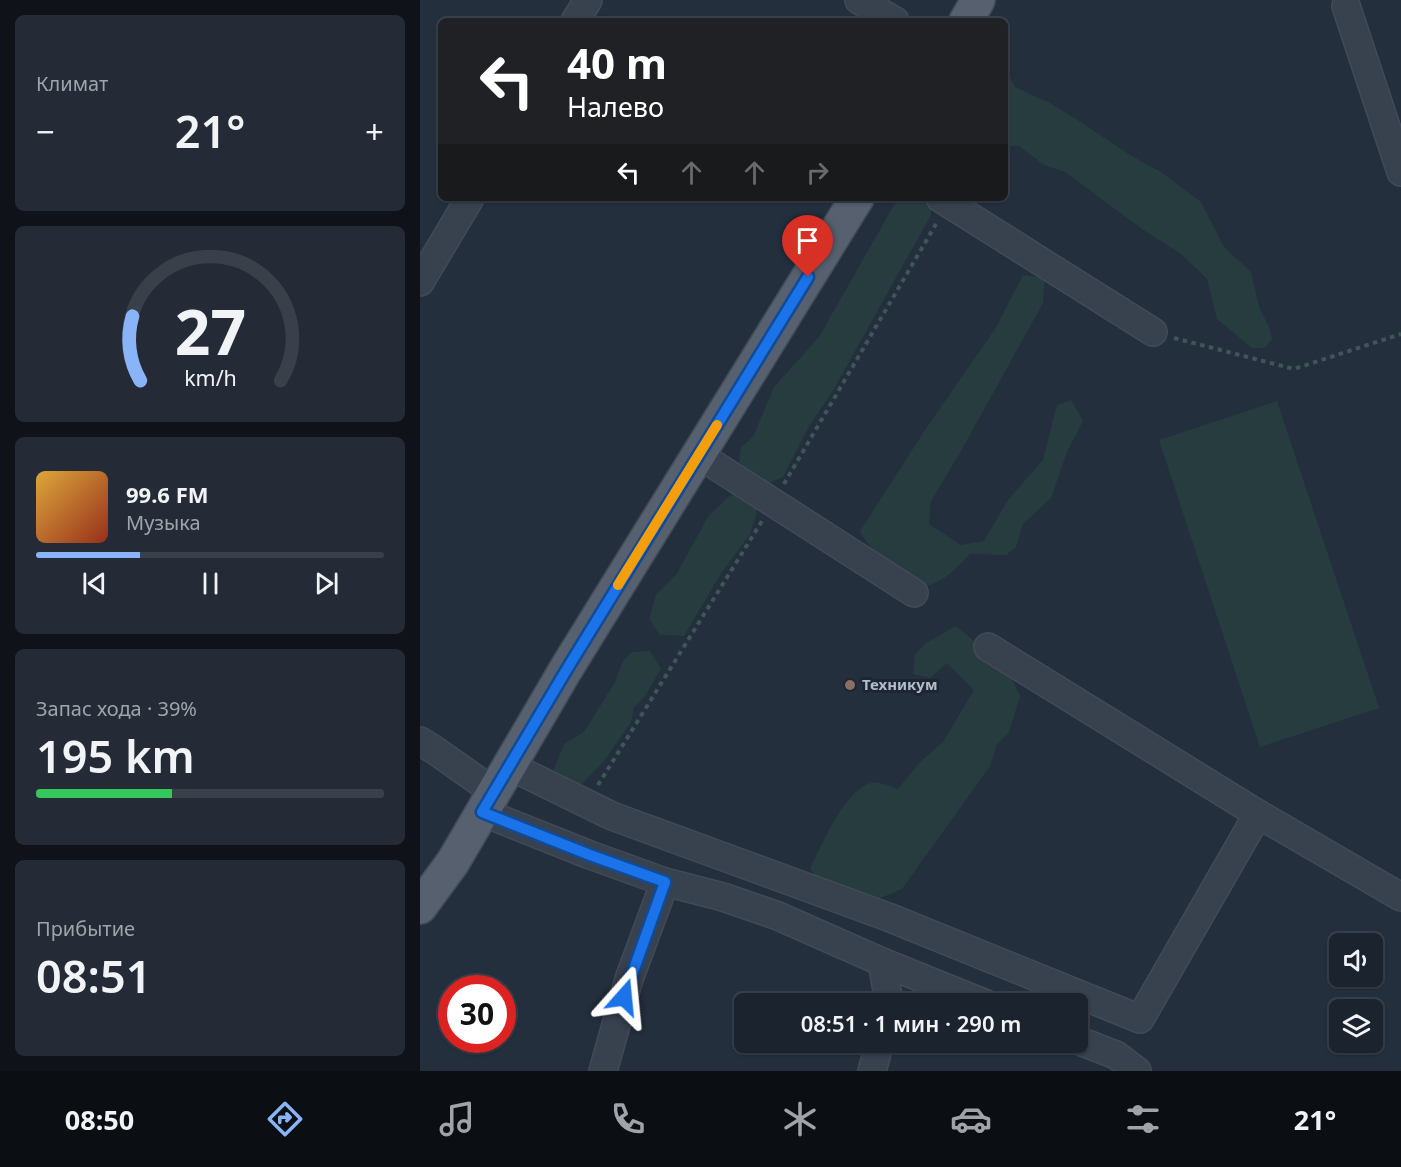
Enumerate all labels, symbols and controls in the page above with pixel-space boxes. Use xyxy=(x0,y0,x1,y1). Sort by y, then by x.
text: 40 m xyxy=(567,34,667,91)
icon: left xyxy=(468,42,546,120)
text: Климат xyxy=(36,70,108,97)
text: Налево xyxy=(567,88,664,125)
text: 21° xyxy=(175,100,245,161)
text: − xyxy=(36,109,55,154)
text: + xyxy=(365,109,384,154)
icon: left xyxy=(612,156,645,189)
icon: ahead xyxy=(675,156,708,189)
icon: ahead xyxy=(738,156,771,189)
icon: right xyxy=(801,156,834,189)
pin xyxy=(782,215,833,277)
icon: arrive xyxy=(791,224,824,257)
text: 27 xyxy=(174,288,246,373)
text: km/h xyxy=(184,364,236,393)
text: 99.6 FM xyxy=(126,479,208,509)
text: Музыка xyxy=(126,509,201,536)
icon: previous xyxy=(78,567,111,600)
icon: pause xyxy=(194,567,227,600)
icon: next xyxy=(310,567,343,600)
place label: Техникум xyxy=(862,674,937,694)
marker: Техникум xyxy=(843,678,857,692)
text: Запас хода · 39% xyxy=(36,695,197,722)
text: 195 km xyxy=(36,725,195,786)
text: Прибытие xyxy=(36,915,135,942)
map controls xyxy=(1329,933,1383,1053)
button: sound xyxy=(1329,933,1383,987)
text: 08:51 xyxy=(36,945,151,1006)
position arrow xyxy=(592,965,656,1029)
speed limit sign: 30 xyxy=(438,975,516,1053)
button: layers xyxy=(1329,999,1383,1053)
text: 08:51 · 1 мин · 290 m xyxy=(801,1008,1021,1038)
icon: directions xyxy=(264,1098,306,1140)
icon: music xyxy=(436,1098,478,1140)
icon: phone xyxy=(607,1098,649,1140)
icon: climate xyxy=(779,1098,821,1140)
icon: car xyxy=(950,1098,992,1140)
icon: filters xyxy=(1122,1098,1164,1140)
text: 08:50 xyxy=(65,1101,134,1138)
text: 21° xyxy=(1294,1101,1336,1138)

